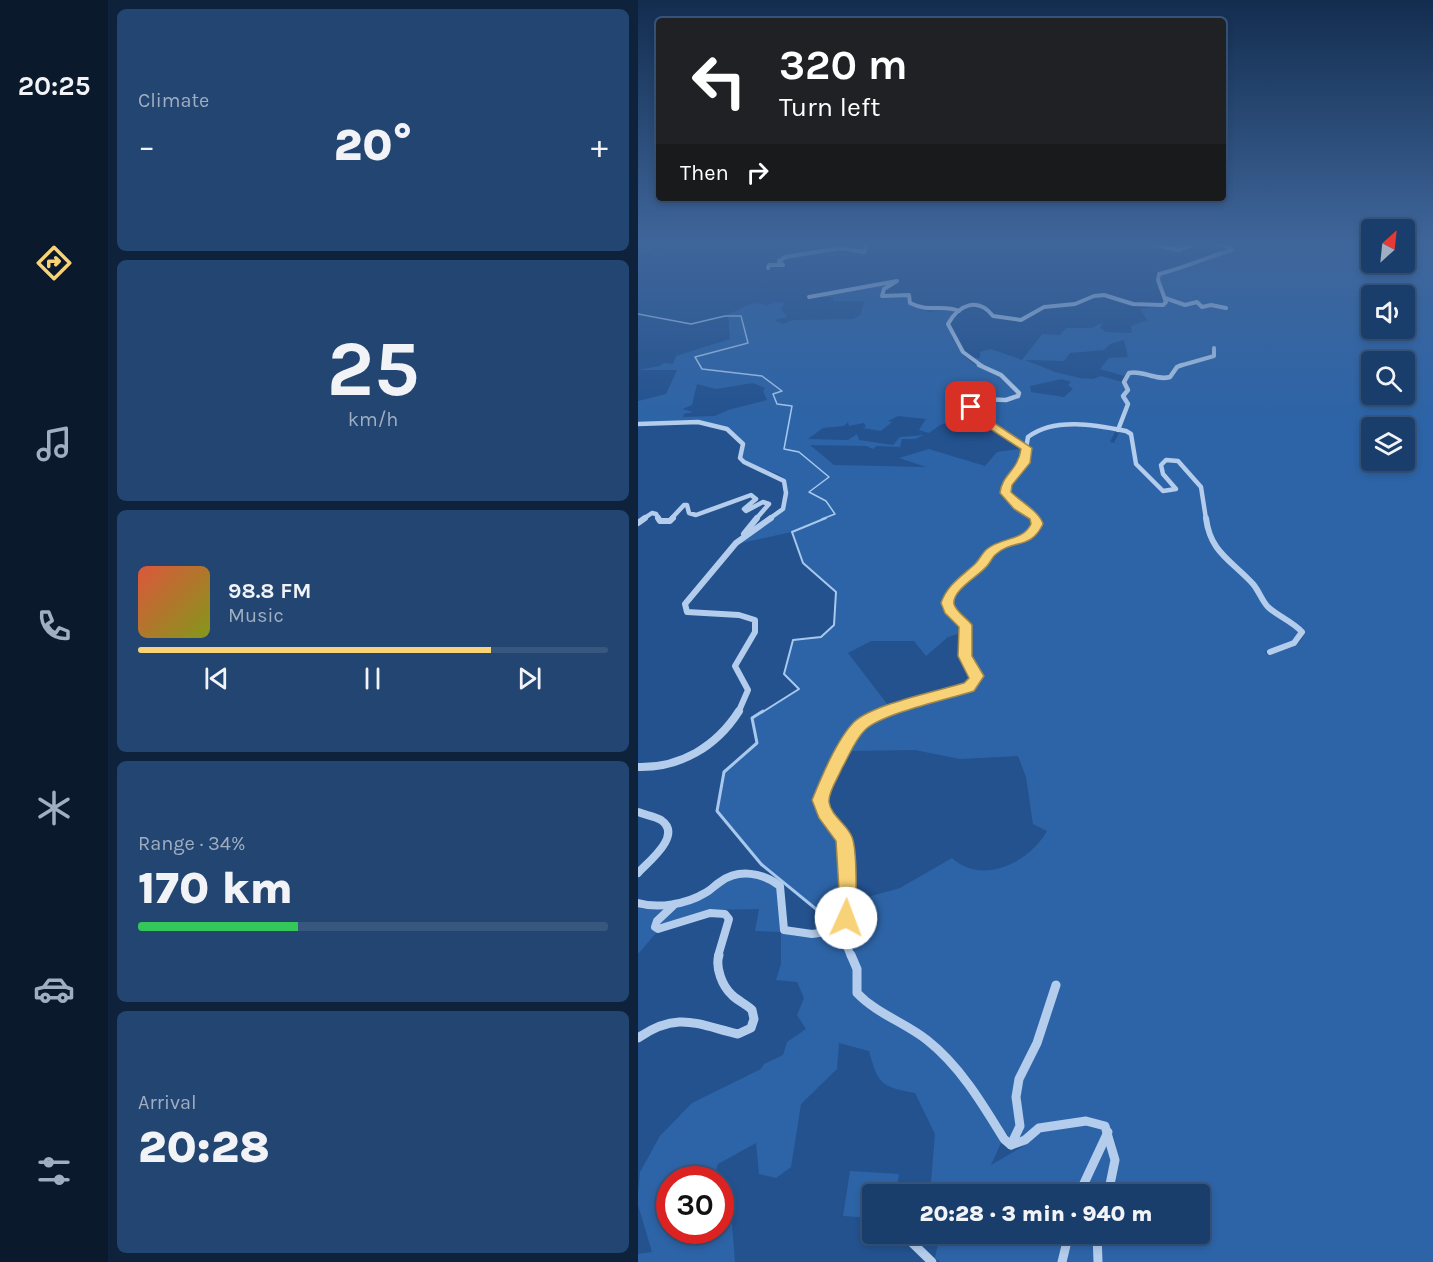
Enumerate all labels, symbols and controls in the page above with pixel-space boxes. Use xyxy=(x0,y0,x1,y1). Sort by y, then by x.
text: 320 m xyxy=(779,40,908,90)
icon: left xyxy=(680,42,758,120)
text: 20:25 xyxy=(18,70,90,102)
text: Climate xyxy=(138,89,209,112)
text: Turn left xyxy=(779,91,880,123)
text: 20° xyxy=(334,119,412,171)
text: − xyxy=(138,127,155,165)
text: + xyxy=(591,127,608,165)
icon: right xyxy=(741,156,774,189)
text: Then xyxy=(680,160,729,186)
north arrow xyxy=(1361,219,1415,273)
map controls xyxy=(1361,219,1415,471)
icon: directions xyxy=(33,242,75,284)
button: sound xyxy=(1361,285,1415,339)
text: 25 xyxy=(327,323,419,415)
button: search xyxy=(1361,351,1415,405)
pin xyxy=(945,381,996,432)
icon: arrive xyxy=(954,390,987,423)
text: km/h xyxy=(348,408,398,431)
button: layers xyxy=(1361,417,1415,471)
icon: music xyxy=(33,423,75,465)
text: 98.8 FM xyxy=(228,578,311,604)
text: Music xyxy=(228,604,284,627)
icon: phone xyxy=(33,605,75,647)
icon: previous xyxy=(200,662,233,695)
icon: pause xyxy=(356,662,389,695)
icon: next xyxy=(513,662,546,695)
icon: climate xyxy=(33,787,75,829)
text: Range · 34% xyxy=(138,832,245,855)
text: 170 km xyxy=(138,862,293,914)
position arrow xyxy=(814,886,878,950)
icon: car xyxy=(33,968,75,1010)
text: Arrival xyxy=(138,1091,197,1114)
text: 20:28 xyxy=(138,1121,270,1173)
icon: filters xyxy=(33,1150,75,1192)
speed limit sign: 30 xyxy=(656,1166,734,1244)
text: 20:28 · 3 min · 940 m xyxy=(920,1201,1152,1227)

